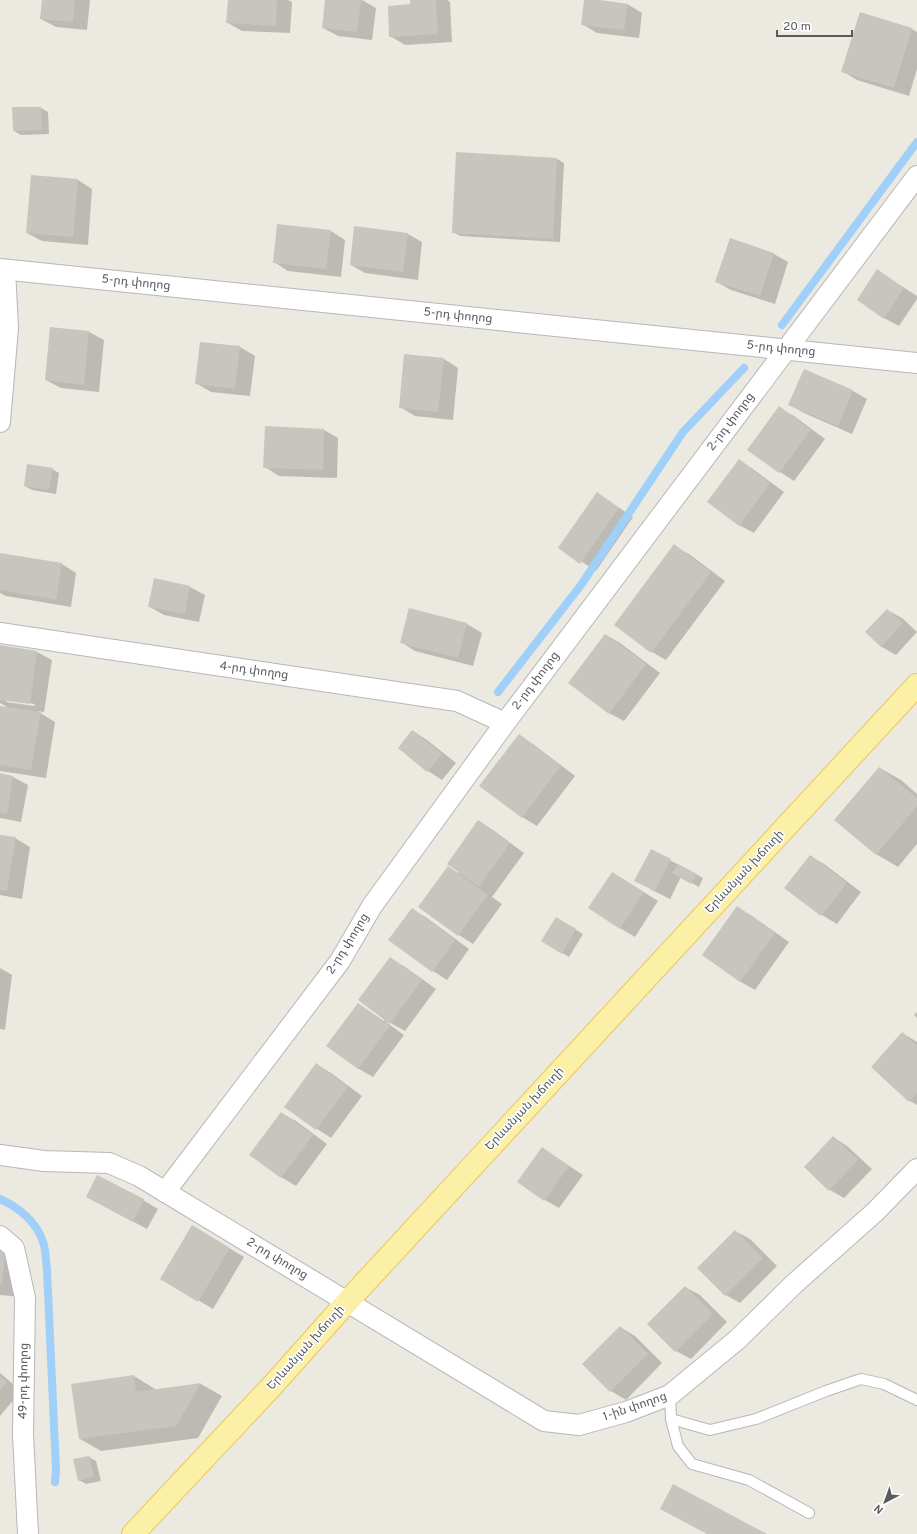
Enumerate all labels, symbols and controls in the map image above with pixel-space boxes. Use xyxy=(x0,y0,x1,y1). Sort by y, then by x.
scale bar xyxy=(777,12,852,38)
text: 20 m xyxy=(783,19,811,35)
street label: 5-րդ փողոց xyxy=(101,271,171,295)
street label: 5-րդ փողոց xyxy=(423,304,493,328)
street label: 5-րդ փողոց xyxy=(746,337,816,361)
street label: 2-րդ փողոց xyxy=(704,389,758,455)
street label: 2-րդ փողոց xyxy=(509,648,563,714)
street label: 4-րդ փողոց xyxy=(218,658,290,684)
street label: Երևանյան խճուղի xyxy=(702,827,788,917)
street label: 2-րդ փողոց xyxy=(323,910,373,978)
street label: Երևանյան խճուղի xyxy=(482,1064,568,1154)
street label: 2-րդ փողոց xyxy=(243,1234,311,1284)
street label: Երևանյան խճուղի xyxy=(264,1302,348,1394)
street label: 49-րդ փողոց xyxy=(15,1343,33,1419)
street label: 1-ին փողոց xyxy=(601,1389,669,1425)
north arrow xyxy=(865,1482,905,1522)
text: N xyxy=(872,1501,887,1517)

